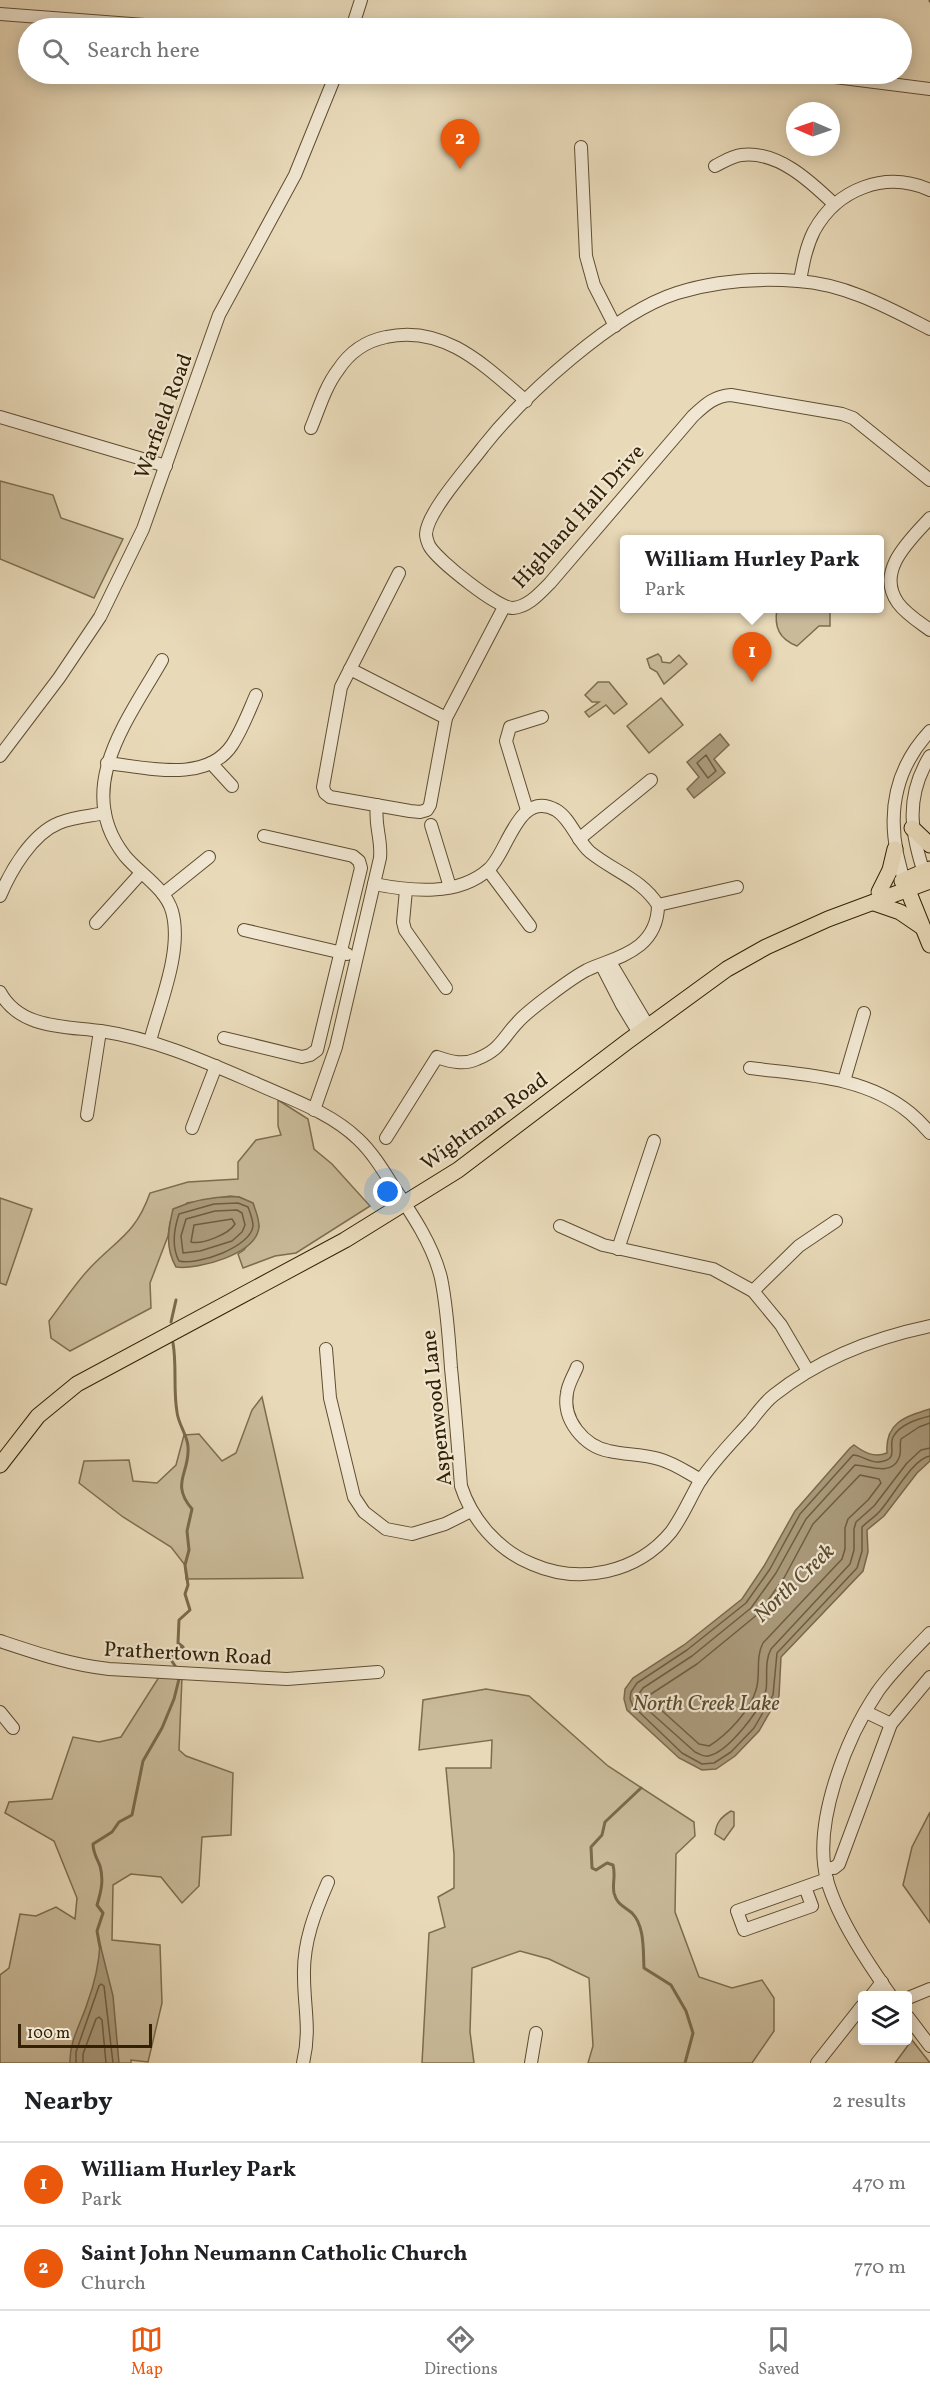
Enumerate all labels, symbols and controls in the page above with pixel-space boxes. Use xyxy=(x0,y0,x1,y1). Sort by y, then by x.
search box xyxy=(18,18,912,84)
icon: search xyxy=(39,35,72,68)
text: Search here xyxy=(87,36,200,67)
north arrow xyxy=(786,102,840,156)
pin: 2 xyxy=(440,120,480,169)
street label: Warfield Road xyxy=(128,350,201,483)
street label: Highland Hall Drive xyxy=(506,439,652,595)
popup xyxy=(620,535,884,613)
text: William Hurley Park xyxy=(644,545,860,576)
text: Park xyxy=(644,576,685,604)
pin: 1 xyxy=(732,632,771,682)
street label: Wightman Road xyxy=(415,1066,554,1178)
your location xyxy=(373,1177,402,1206)
street label: Aspenwood Lane xyxy=(415,1328,460,1487)
water label: North Creek xyxy=(747,1537,842,1631)
street label: Prathertown Road xyxy=(103,1636,273,1673)
water label: North Creek Lake xyxy=(632,1689,780,1720)
map controls xyxy=(858,1991,912,2045)
button: layers xyxy=(858,1991,912,2045)
scale bar xyxy=(18,2021,152,2048)
text: 100 m xyxy=(27,2023,70,2045)
text: Nearby xyxy=(24,2084,113,2120)
text: 2 results xyxy=(832,2088,906,2116)
text: William Hurley Park xyxy=(81,2155,296,2186)
text: 1 xyxy=(39,2170,48,2198)
text: 470 m xyxy=(851,2170,906,2198)
text: Park xyxy=(81,2186,122,2214)
text: Saint John Neumann Catholic Church xyxy=(81,2239,468,2270)
text: 2 xyxy=(38,2254,49,2282)
text: 770 m xyxy=(854,2254,906,2282)
text: Church xyxy=(81,2270,146,2298)
tab: Map xyxy=(130,2323,163,2381)
tab: Directions xyxy=(424,2323,498,2381)
tab: Saved xyxy=(758,2323,800,2381)

